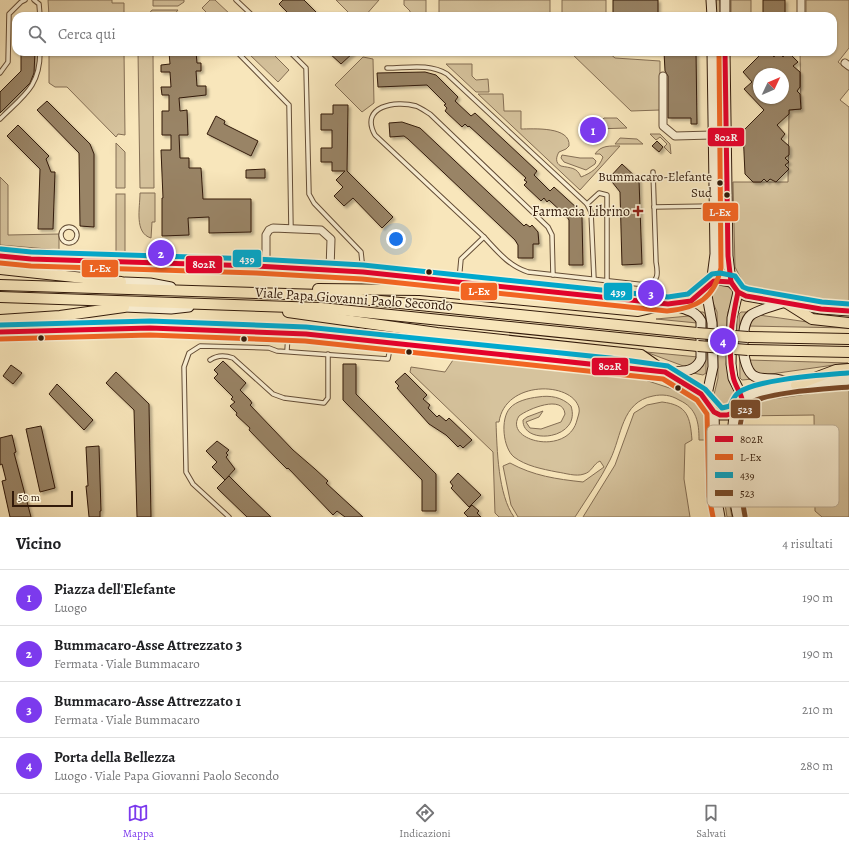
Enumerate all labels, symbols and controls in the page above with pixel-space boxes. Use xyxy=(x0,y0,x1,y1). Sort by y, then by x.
search box xyxy=(12,12,837,56)
icon: search xyxy=(26,23,48,45)
text: Cerca qui xyxy=(58,24,116,44)
north arrow xyxy=(753,68,789,104)
pin: 1 xyxy=(580,115,606,145)
line badge: 802R xyxy=(707,127,745,147)
text: 802R xyxy=(714,130,739,145)
place label: Bummacaro-Elefante Sud xyxy=(598,168,712,201)
marker: Bummacaro-Elefante Sud xyxy=(715,178,725,188)
unlabelled marker xyxy=(722,190,732,200)
place label: Farmacia Librino xyxy=(532,202,630,221)
line badge: L-Ex xyxy=(702,202,739,222)
text: L-Ex xyxy=(709,205,731,220)
marker: Farmacia Librino xyxy=(633,206,643,216)
your location xyxy=(386,229,406,249)
pin: 2 xyxy=(148,238,174,268)
line badge: 439 xyxy=(232,249,262,268)
text: 439 xyxy=(240,252,255,267)
line badge: 802R xyxy=(185,255,223,274)
text: 802R xyxy=(192,257,217,272)
line badge: L-Ex xyxy=(81,259,119,278)
text: L-Ex xyxy=(89,261,111,276)
unlabelled marker xyxy=(424,267,434,277)
pin: 3 xyxy=(638,278,664,308)
line badge: L-Ex xyxy=(460,282,498,301)
line badge: 439 xyxy=(603,282,633,301)
street label: Viale Papa Giovanni Paolo Secondo xyxy=(253,283,454,315)
text: L-Ex xyxy=(468,284,490,299)
text: 439 xyxy=(611,285,626,300)
pin: 4 xyxy=(710,326,736,356)
unlabelled marker xyxy=(36,333,46,343)
unlabelled marker xyxy=(239,334,249,344)
unlabelled marker xyxy=(404,347,414,357)
line badge: 802R xyxy=(591,357,629,376)
text: 802R xyxy=(598,359,623,374)
unlabelled marker xyxy=(673,383,683,393)
line badge: 523 xyxy=(730,399,761,419)
text: 523 xyxy=(738,402,753,417)
legend xyxy=(707,425,839,507)
text: 802R xyxy=(740,432,763,447)
text: L-Ex xyxy=(740,450,762,465)
text: 439 xyxy=(740,468,755,483)
text: 523 xyxy=(740,486,755,501)
scale bar xyxy=(12,489,73,508)
text: 50 m xyxy=(18,490,40,505)
text: Vicino xyxy=(16,532,61,555)
text: 4 risultati xyxy=(782,535,833,552)
text: Piazza dell'Elefante xyxy=(54,579,176,599)
text: 1 xyxy=(27,589,31,606)
text: 190 m xyxy=(802,589,833,606)
text: Luogo xyxy=(54,599,87,616)
text: Bummacaro-Asse Attrezzato 3 xyxy=(54,635,242,655)
text: 2 xyxy=(26,645,32,662)
text: 190 m xyxy=(802,645,833,662)
text: Fermata · Viale Bummacaro xyxy=(54,655,200,672)
text: Bummacaro-Asse Attrezzato 1 xyxy=(54,691,241,711)
text: 3 xyxy=(26,701,32,718)
text: 210 m xyxy=(802,701,833,718)
text: Fermata · Viale Bummacaro xyxy=(54,711,200,728)
text: Porta della Bellezza xyxy=(54,747,176,767)
text: 4 xyxy=(26,757,32,774)
text: 280 m xyxy=(800,757,833,774)
text: Luogo · Viale Papa Giovanni Paolo Secondo xyxy=(54,767,279,784)
tab: Mappa xyxy=(123,802,154,841)
tab: Indicazioni xyxy=(399,802,451,841)
tab: Salvati xyxy=(696,802,726,841)

